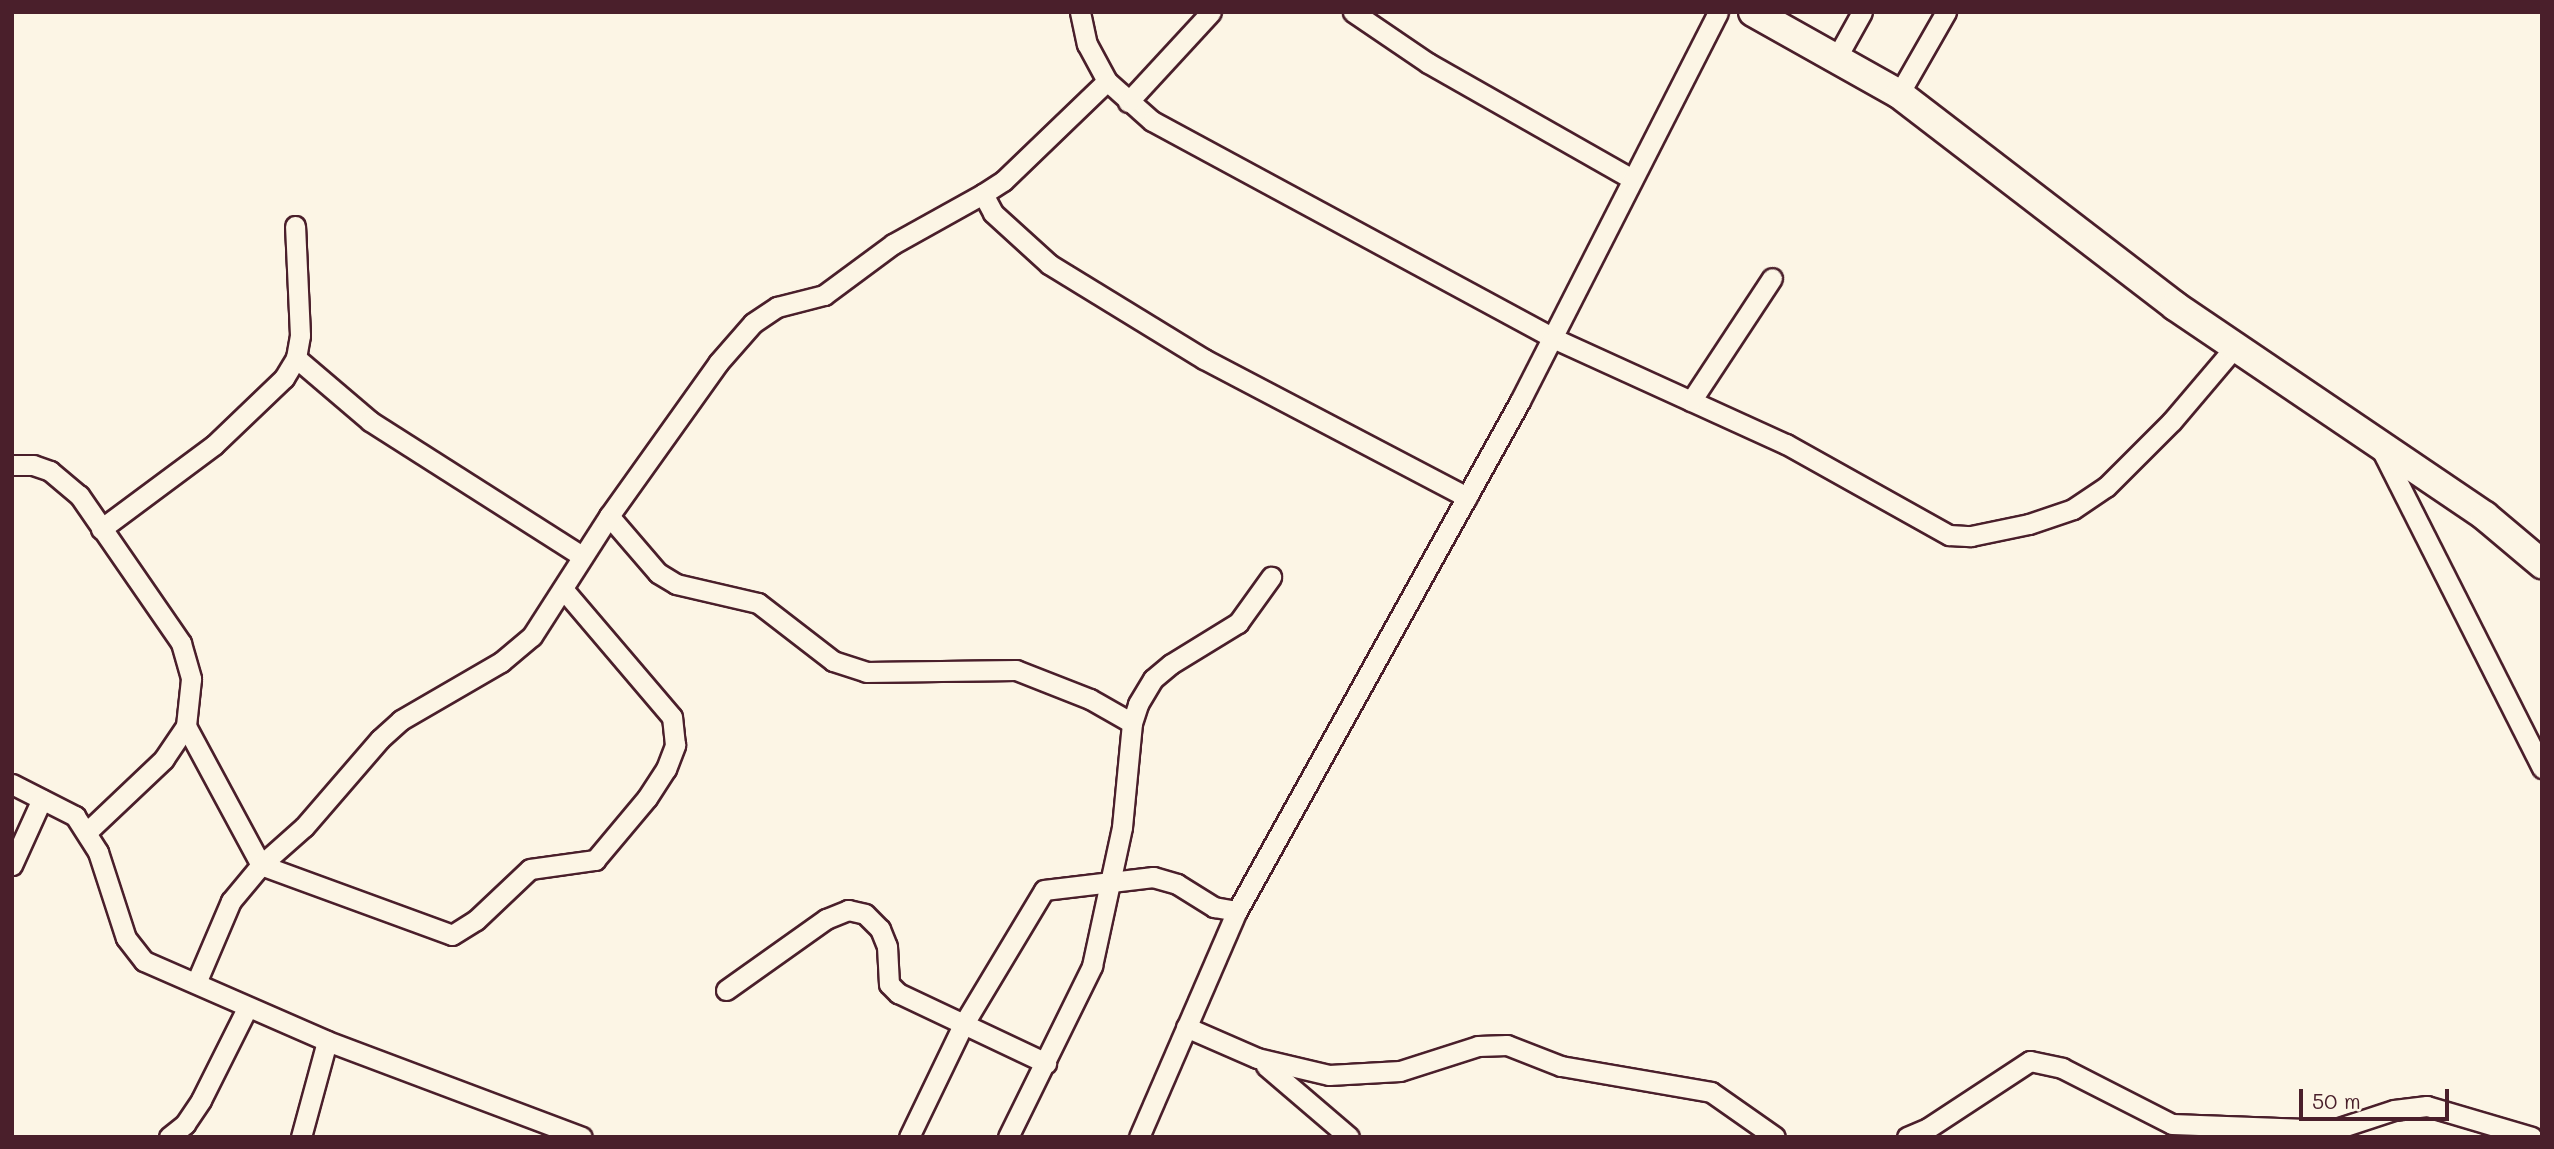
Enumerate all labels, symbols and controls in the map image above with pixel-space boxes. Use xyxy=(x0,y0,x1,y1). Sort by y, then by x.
scale bar xyxy=(2302,1076,2452,1120)
text: 50 m xyxy=(2312,1087,2361,1114)

